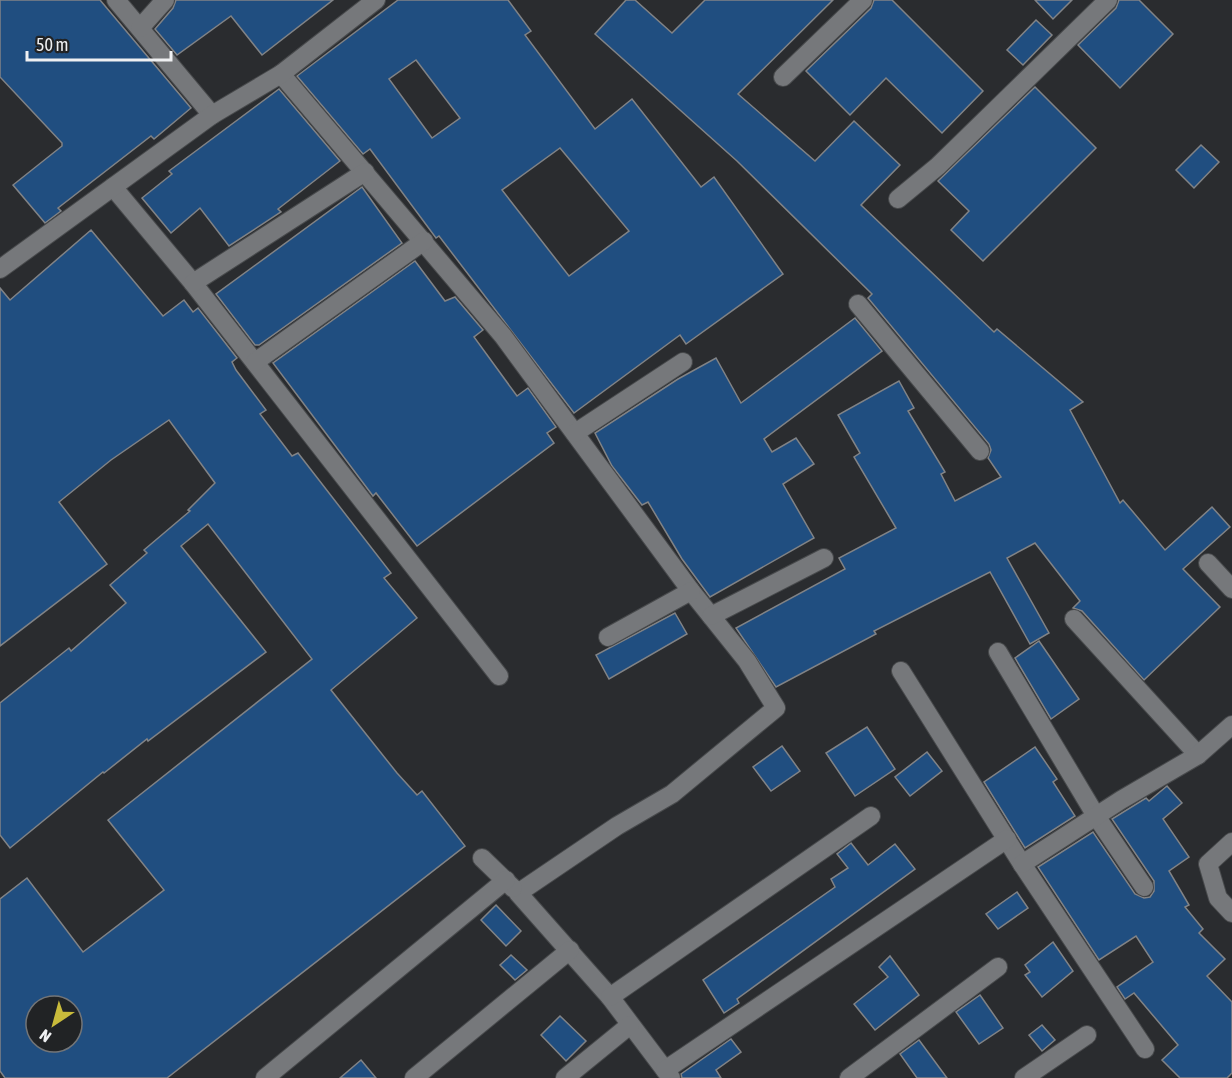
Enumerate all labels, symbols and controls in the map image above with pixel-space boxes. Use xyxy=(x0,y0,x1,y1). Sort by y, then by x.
scale bar xyxy=(27,24,171,62)
text: 50 m xyxy=(36,34,68,55)
north arrow xyxy=(24,994,84,1054)
text: N xyxy=(36,1026,54,1046)

